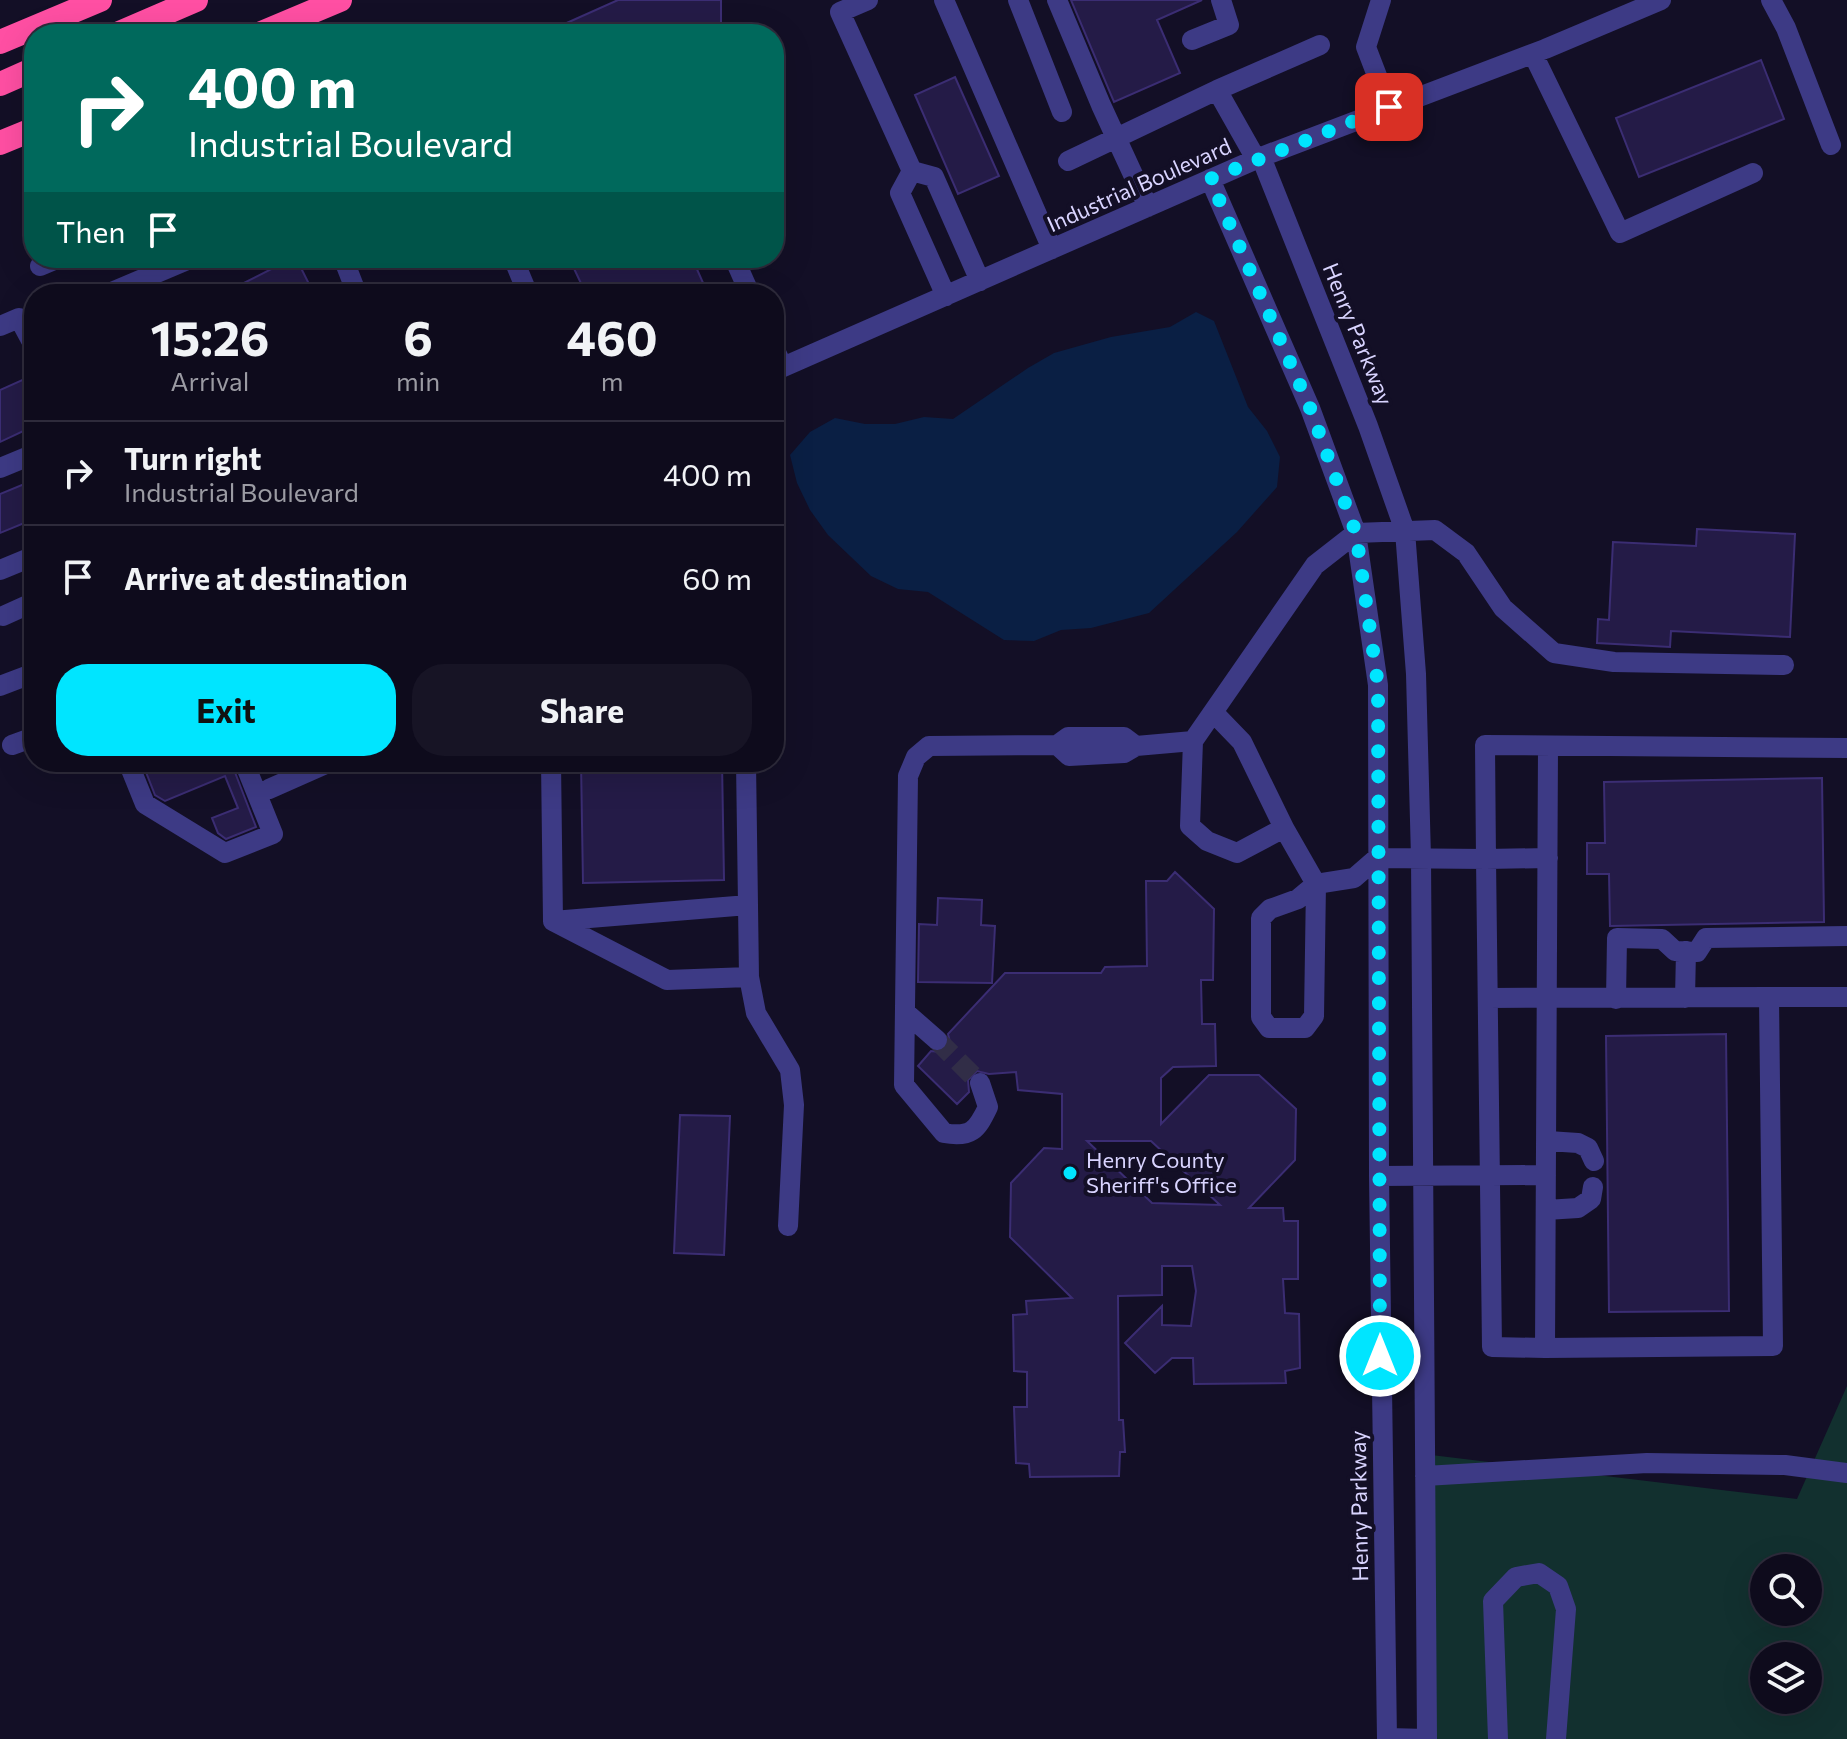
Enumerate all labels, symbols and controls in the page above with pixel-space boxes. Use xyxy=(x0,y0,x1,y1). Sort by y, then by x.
text: 400 m xyxy=(188,51,356,120)
icon: right xyxy=(56,56,160,160)
pin xyxy=(1355,73,1423,141)
icon: arrive xyxy=(1367,85,1411,129)
text: Industrial Boulevard xyxy=(188,120,513,164)
street label: Industrial Boulevard xyxy=(1043,132,1235,237)
icon: arrive xyxy=(141,208,185,252)
text: Then xyxy=(56,212,125,249)
street label: Henry Parkway xyxy=(1318,259,1399,409)
text: 15:26 xyxy=(150,307,269,366)
text: 6 xyxy=(403,307,433,366)
text: 460 xyxy=(567,307,658,366)
text: Arrival xyxy=(171,365,249,396)
text: min xyxy=(396,365,440,396)
text: m xyxy=(601,365,623,396)
text: Turn right xyxy=(124,439,261,476)
icon: right xyxy=(56,451,100,495)
text: 400 m xyxy=(663,455,752,492)
text: Industrial Boulevard xyxy=(124,476,359,507)
icon: arrive xyxy=(56,555,100,599)
text: Arrive at destination xyxy=(124,559,408,596)
text: 60 m xyxy=(682,559,752,596)
button: Exit xyxy=(56,664,396,756)
button: Share xyxy=(412,664,752,756)
place label: Henry County Sheriff's Office xyxy=(1086,1146,1237,1198)
marker: Henry County Sheriff's Office xyxy=(1061,1164,1079,1182)
position arrow xyxy=(1338,1314,1422,1398)
street label: Henry Parkway xyxy=(1344,1430,1373,1582)
map controls xyxy=(1750,1554,1822,1714)
button: search xyxy=(1750,1554,1822,1626)
button: layers xyxy=(1750,1642,1822,1714)

